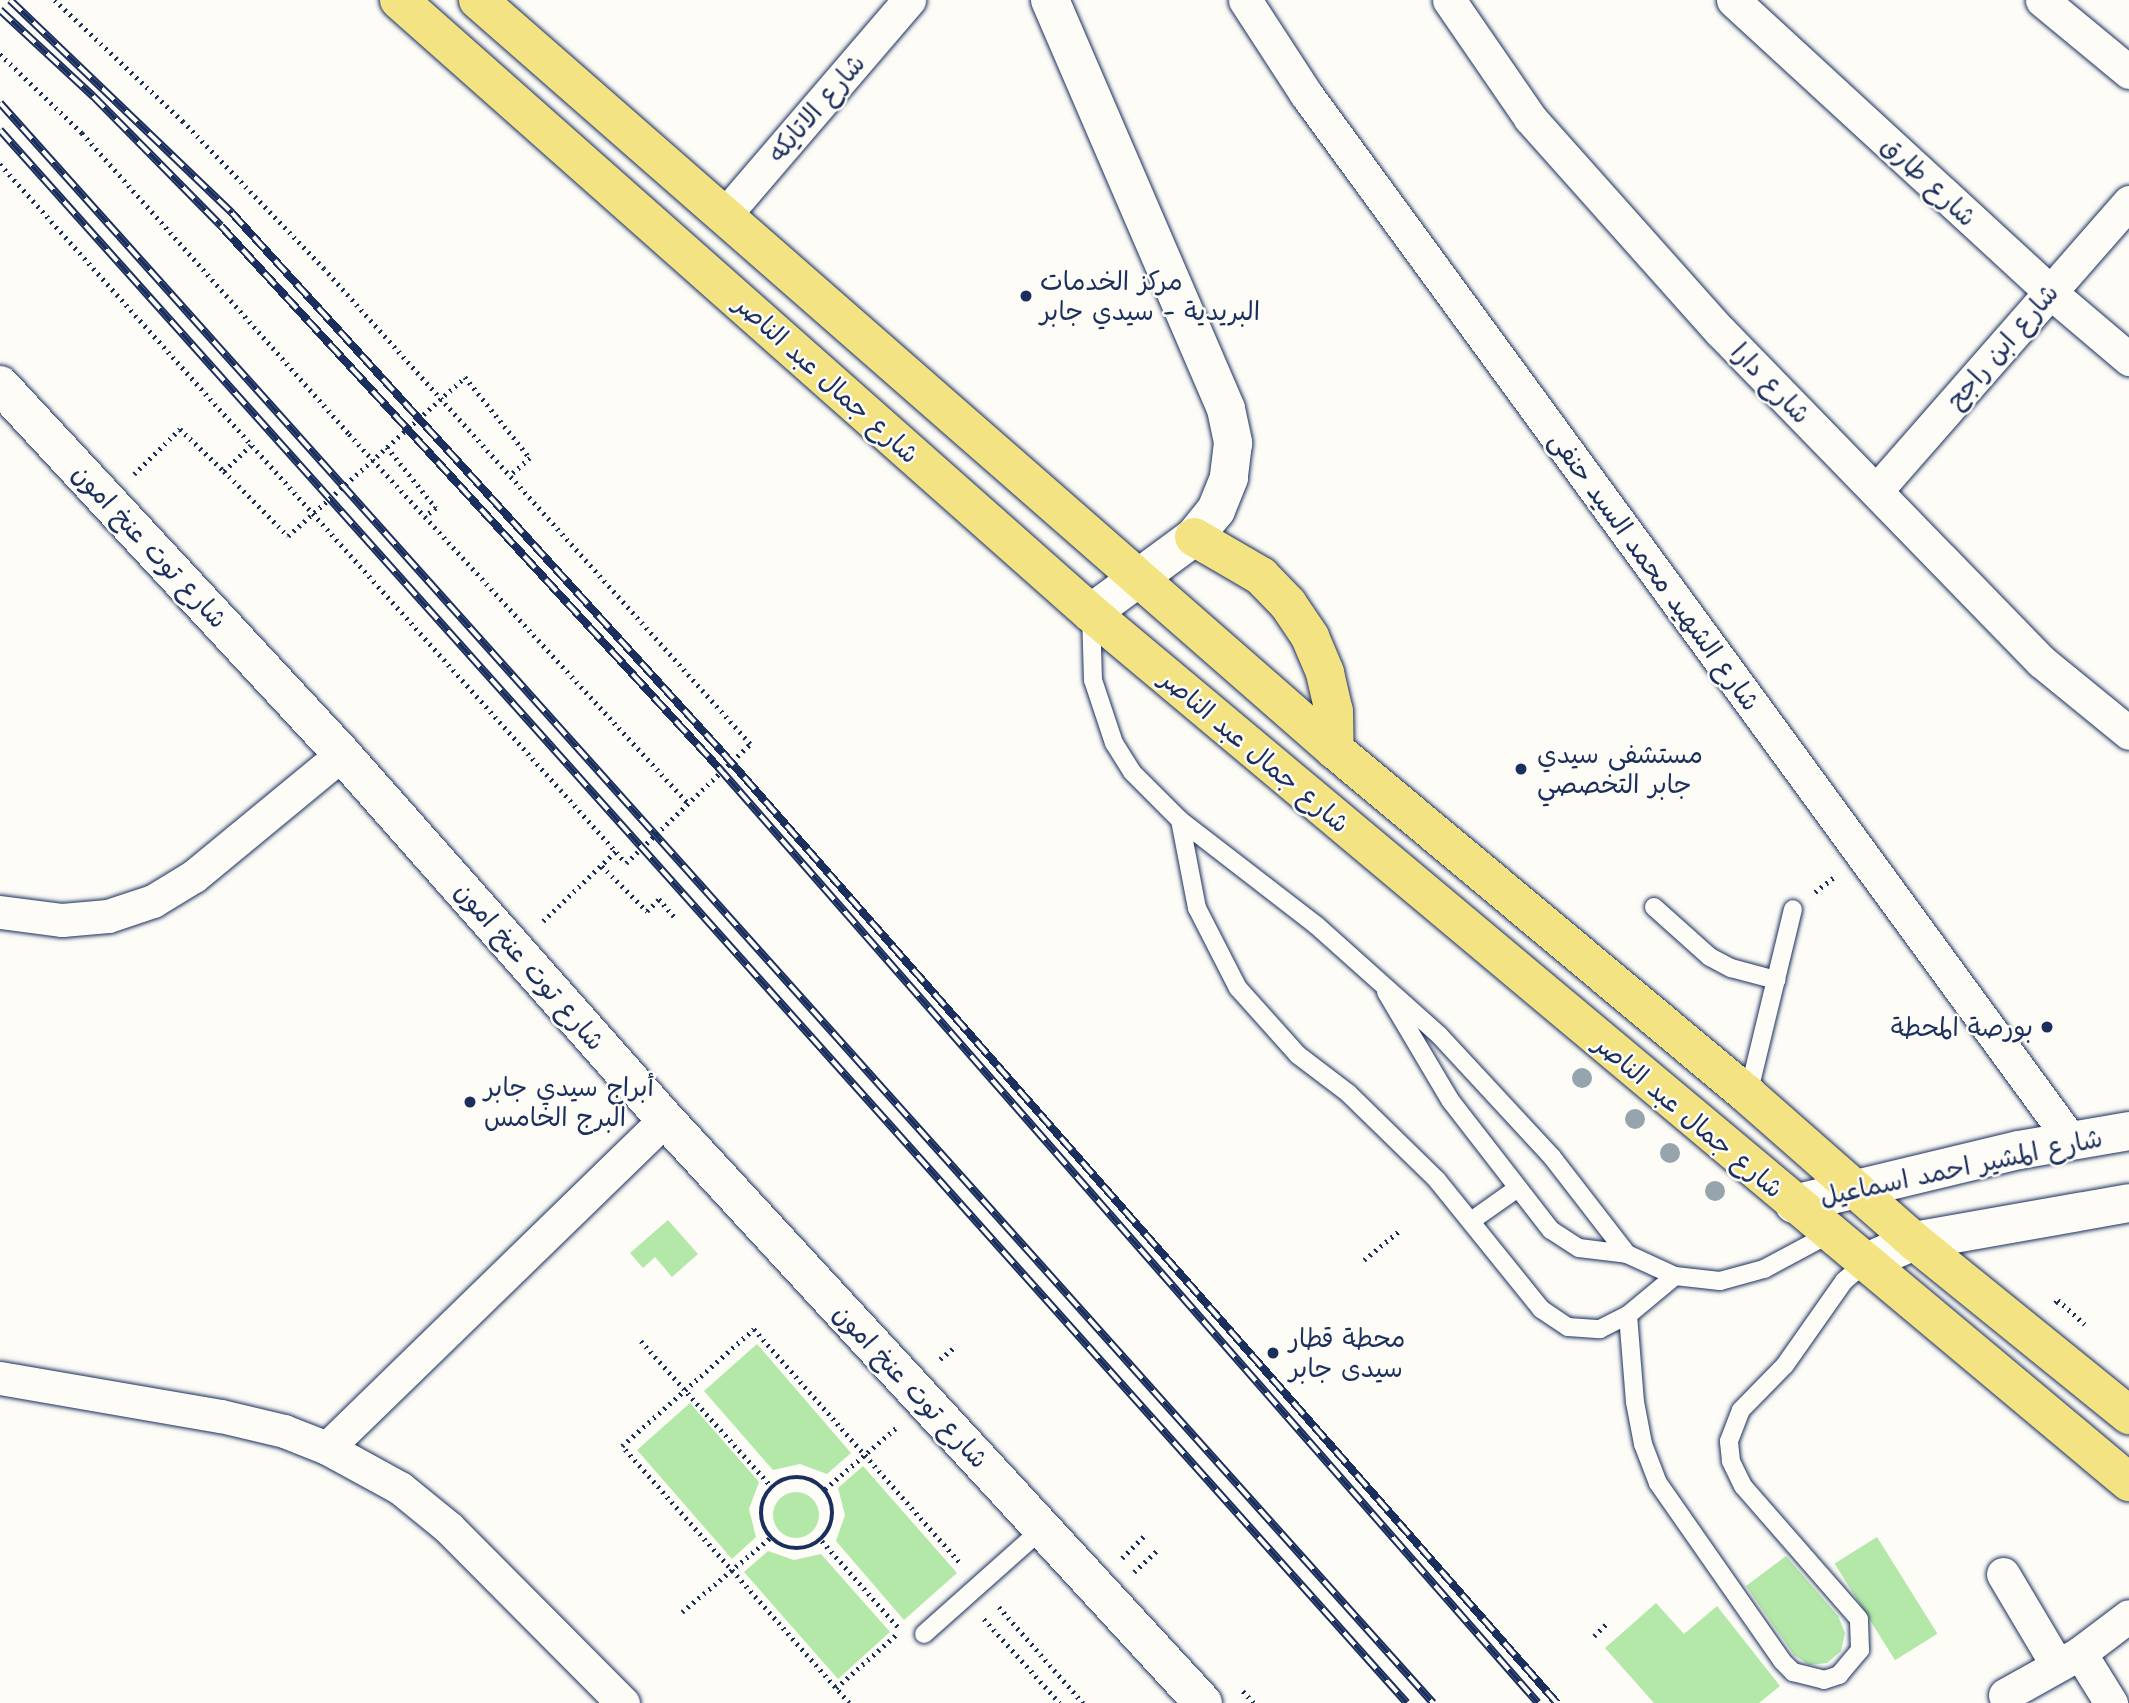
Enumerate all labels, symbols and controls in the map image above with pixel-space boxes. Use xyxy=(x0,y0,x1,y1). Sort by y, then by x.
street label: شارع الاتايكه xyxy=(761,48,871,168)
street label: شارع طارق xyxy=(1875,129,1983,233)
place label: مركز الخدمات البريدية - سيدي جابر xyxy=(1040,265,1260,326)
street label: شارع ابن راجح xyxy=(1939,277,2065,415)
street label: شارع جمال عبد الناصر xyxy=(728,288,926,470)
marker: مركز الخدمات البريدية - سيدي جابر xyxy=(1018,288,1034,304)
street label: شارع دارا xyxy=(1725,336,1817,430)
street label: شارع الشهيد محمد السيد حنفى xyxy=(1543,425,1767,717)
street label: شارع توت عنخ امون xyxy=(66,458,234,634)
street label: شارع جمال عبد الناصر xyxy=(1154,663,1356,839)
place label: مستشفى سيدي جابر التخصصي xyxy=(1537,738,1703,800)
marker: مستشفى سيدي جابر التخصصي xyxy=(1511,759,1531,779)
street label: شارع توت عنخ امون xyxy=(448,875,612,1057)
place label: بورصة المحطة xyxy=(1891,1011,2033,1043)
marker: بورصة المحطة xyxy=(2039,1019,2055,1035)
street label: شارع جمال عبد الناصر xyxy=(1588,1028,1790,1204)
place label: أبراج سيدي جابر البرج الخامس xyxy=(484,1071,654,1132)
marker: أبراج سيدي جابر البرج الخامس xyxy=(462,1094,478,1110)
street label: شارع المشير احمد اسماعيل xyxy=(1817,1122,2105,1212)
street label: شارع توت عنخ امون xyxy=(827,1298,995,1474)
place label: محطة قطار سيدى جابر xyxy=(1289,1322,1405,1384)
marker: محطة قطار سيدى جابر xyxy=(1263,1343,1283,1363)

